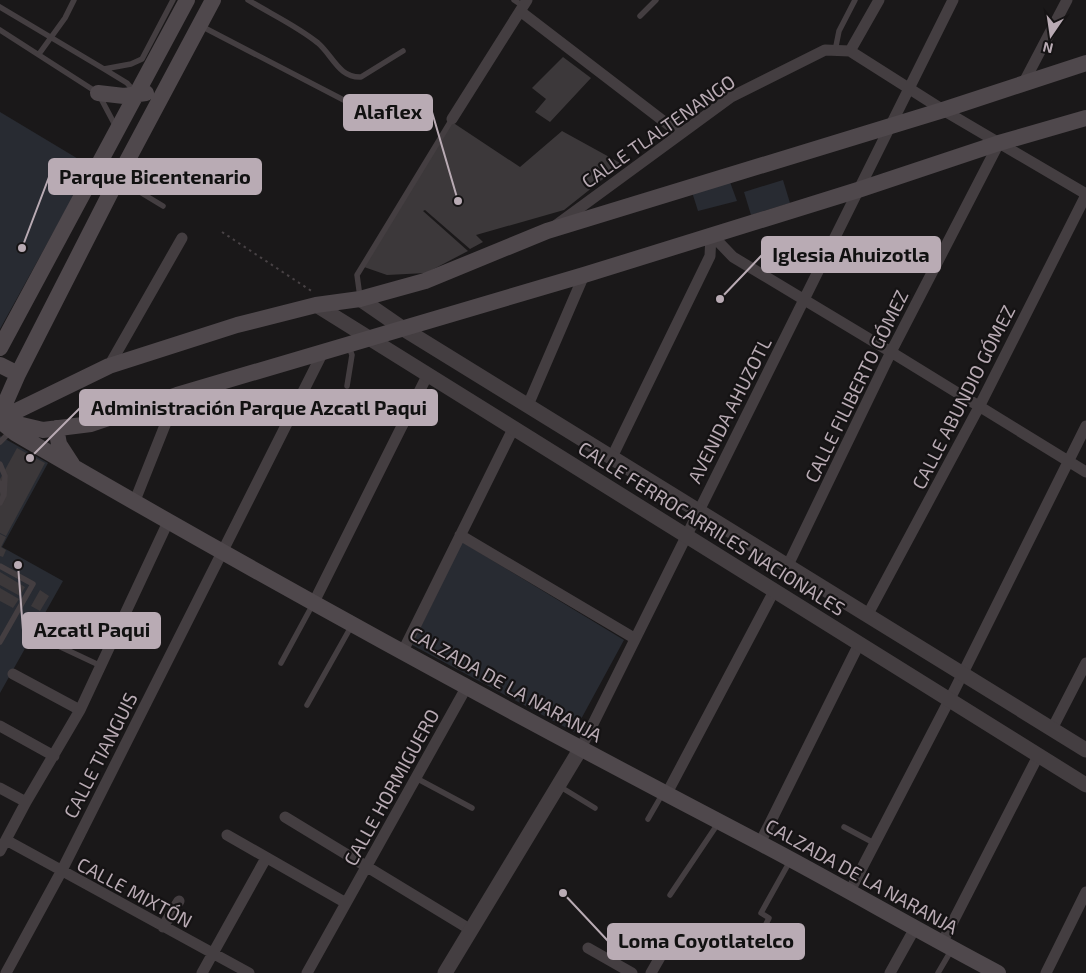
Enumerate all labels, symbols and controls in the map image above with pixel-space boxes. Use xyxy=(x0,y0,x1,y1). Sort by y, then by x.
north arrow xyxy=(1026,10,1076,60)
text: N xyxy=(1041,39,1055,58)
street label: CALLE TLALTENANGO xyxy=(577,69,739,193)
callout: Alaflex xyxy=(344,95,432,130)
text: Alaflex xyxy=(354,99,423,123)
callout: Parque Bicentenario xyxy=(49,159,261,194)
text: Parque Bicentenario xyxy=(59,164,251,188)
callout: Iglesia Ahuizotla xyxy=(762,237,940,272)
text: Iglesia Ahuizotla xyxy=(772,242,930,266)
street label: CALLE FILIBERTO GÓMEZ xyxy=(799,286,913,486)
street label: CALLE ABUNDIO GÓMEZ xyxy=(907,301,1019,493)
street label: AVENIDA AHUZOTL xyxy=(682,333,776,487)
callout: Administración Parque Azcatl Paqui xyxy=(80,390,437,425)
text: Administración Parque Azcatl Paqui xyxy=(91,395,427,419)
street label: CALLE FERROCARRILES NACIONALES xyxy=(574,436,850,620)
callout: Azcatl Paqui xyxy=(23,613,160,648)
text: Azcatl Paqui xyxy=(34,617,150,641)
street label: CALZADA DE LA NARANJA xyxy=(406,621,606,747)
street label: CALLE TIANGUIS xyxy=(58,688,142,822)
street label: CALLE HORMIGUERO xyxy=(338,705,444,869)
street label: CALZADA DE LA NARANJA xyxy=(762,813,962,939)
street label: CALLE MIXTÓN xyxy=(73,852,197,932)
callout: Loma Coyotlatelco xyxy=(608,924,804,959)
text: Loma Coyotlatelco xyxy=(618,928,794,953)

